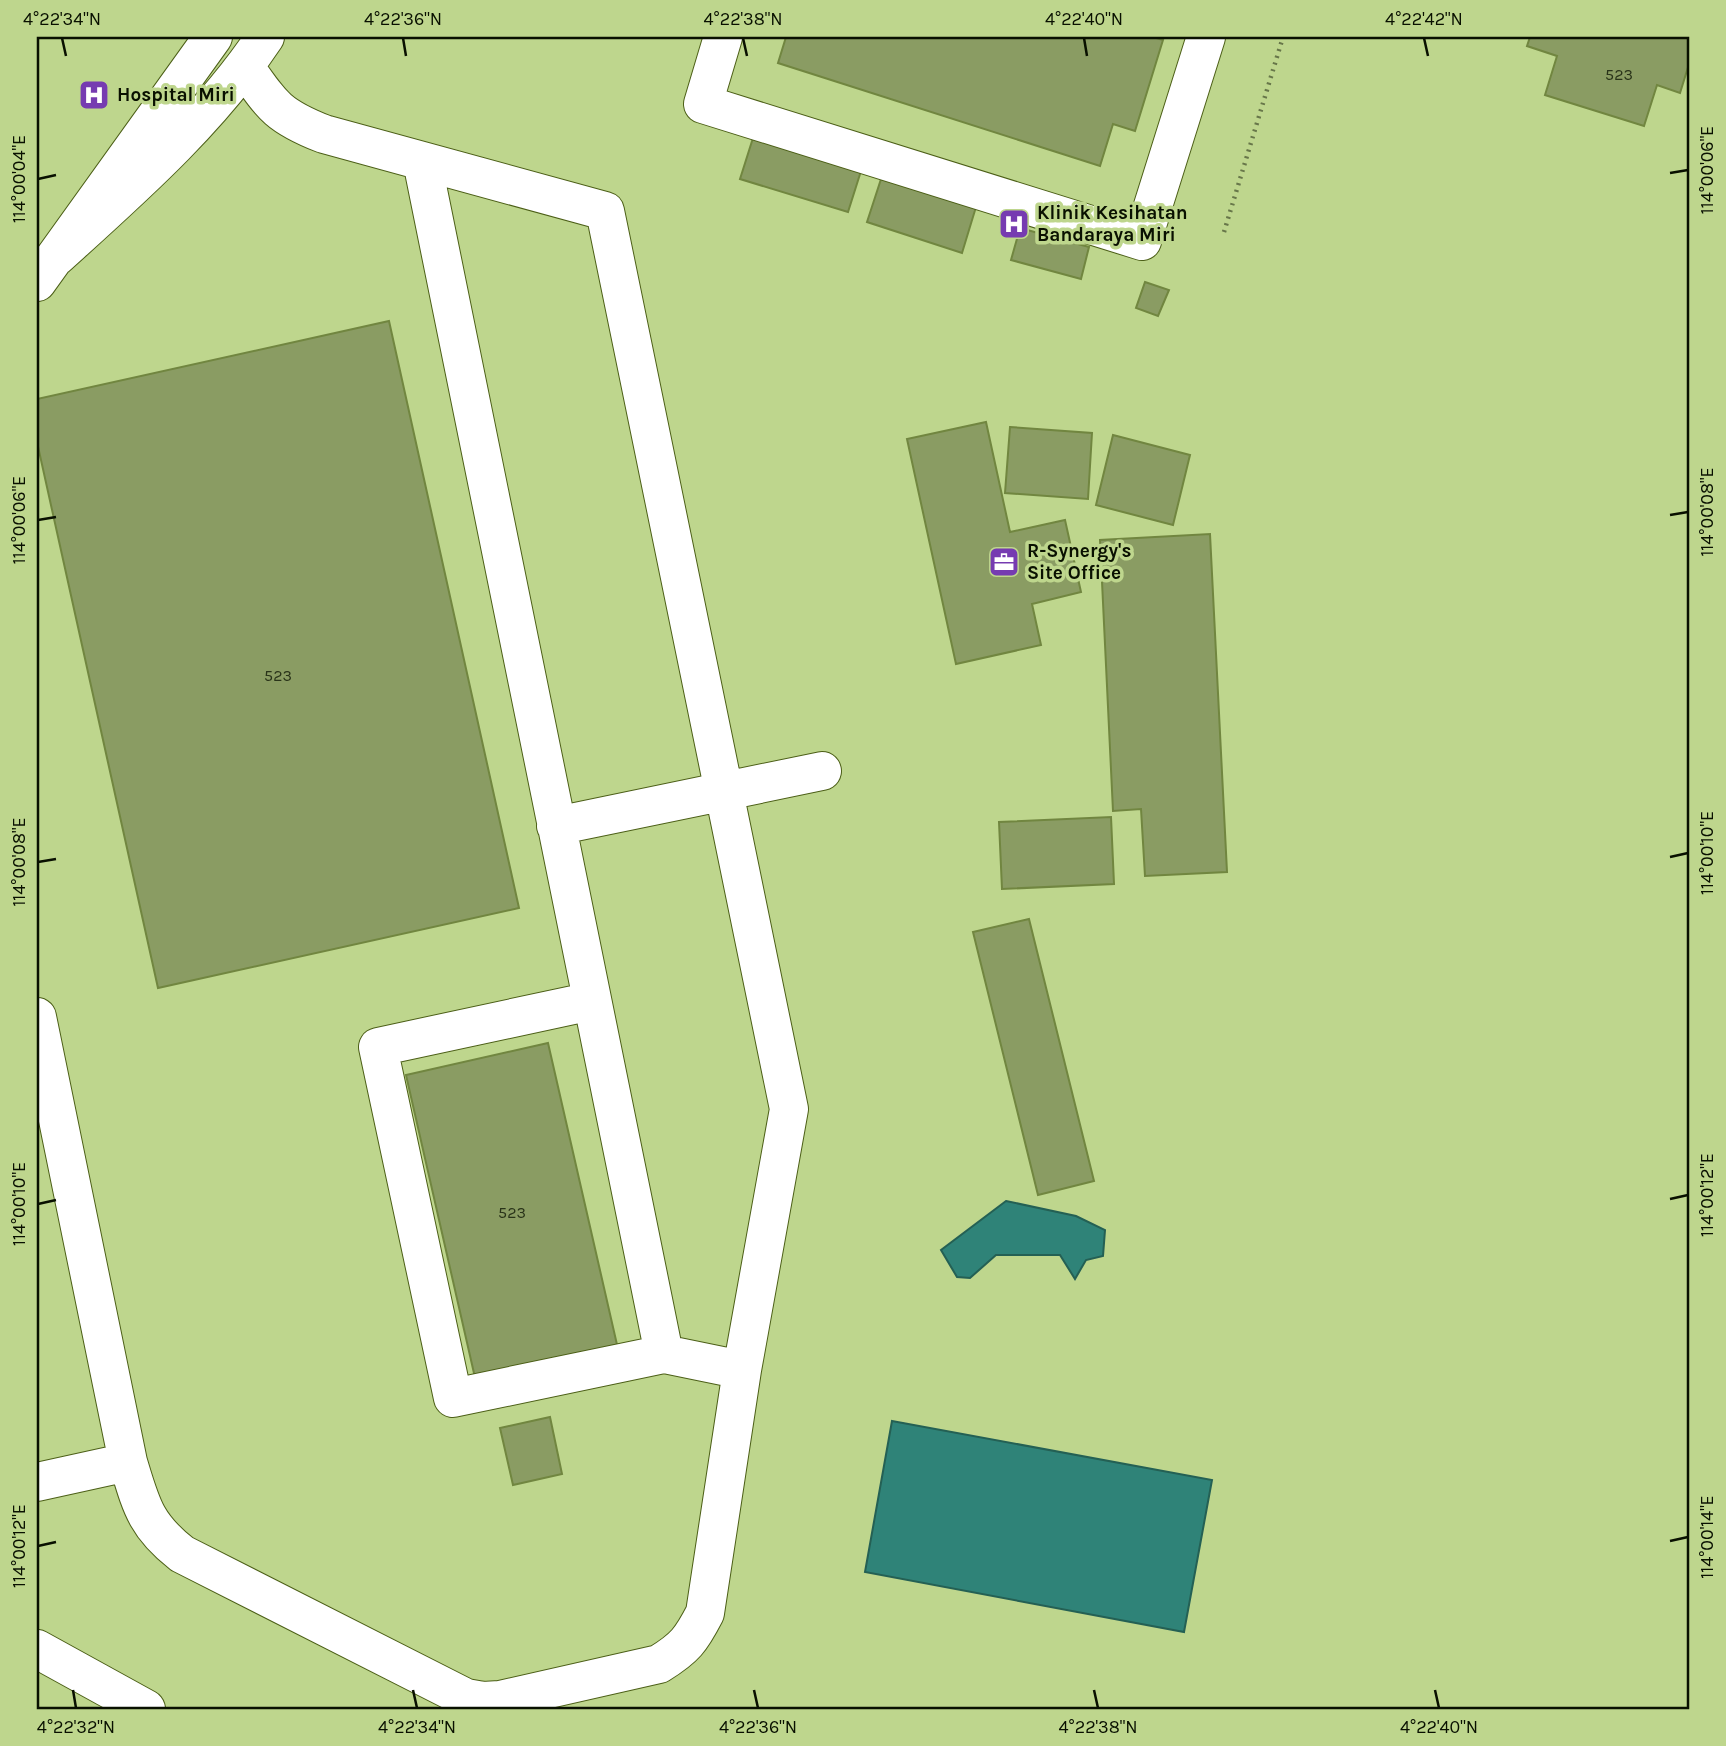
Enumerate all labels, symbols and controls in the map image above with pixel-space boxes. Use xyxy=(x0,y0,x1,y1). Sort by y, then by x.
text: 4°22'34"N xyxy=(23,8,101,30)
text: 4°22'36"N xyxy=(364,8,442,30)
text: 4°22'38"N xyxy=(704,8,782,30)
text: 4°22'40"N xyxy=(1045,8,1123,30)
text: 4°22'42"N xyxy=(1385,8,1463,30)
house number: 523 xyxy=(1605,65,1633,84)
hospital icon: Hospital Miri xyxy=(77,78,111,112)
place label: Hospital Miri xyxy=(117,84,235,106)
text: 114°00'06"E xyxy=(1696,126,1718,214)
text: 114°00'04"E xyxy=(8,135,30,223)
place label: Klinik Kesihatan Bandaraya Miri xyxy=(1037,202,1188,246)
hospital icon: Klinik Kesihatan Bandaraya Miri xyxy=(997,207,1031,241)
text: 114°00'08"E xyxy=(1696,467,1718,557)
text: 114°00'06"E xyxy=(8,476,30,564)
place label: R-Synergy's Site Office xyxy=(1027,540,1131,584)
office icon: R-Synergy's Site Office xyxy=(987,545,1021,579)
house number: 523 xyxy=(264,666,292,685)
text: 114°00'10"E xyxy=(1696,811,1718,895)
text: 114°00'08"E xyxy=(8,817,30,907)
text: 114°00'12"E xyxy=(1696,1153,1718,1237)
text: 114°00'10"E xyxy=(8,1162,30,1246)
house number: 523 xyxy=(498,1203,526,1222)
text: 114°00'14"E xyxy=(1696,1495,1718,1579)
text: 114°00'12"E xyxy=(8,1504,30,1588)
text: 4°22'32"N xyxy=(37,1716,115,1738)
text: 4°22'34"N xyxy=(378,1716,456,1738)
text: 4°22'36"N xyxy=(719,1716,797,1738)
text: 4°22'38"N xyxy=(1059,1716,1137,1738)
text: 4°22'40"N xyxy=(1400,1716,1478,1738)

